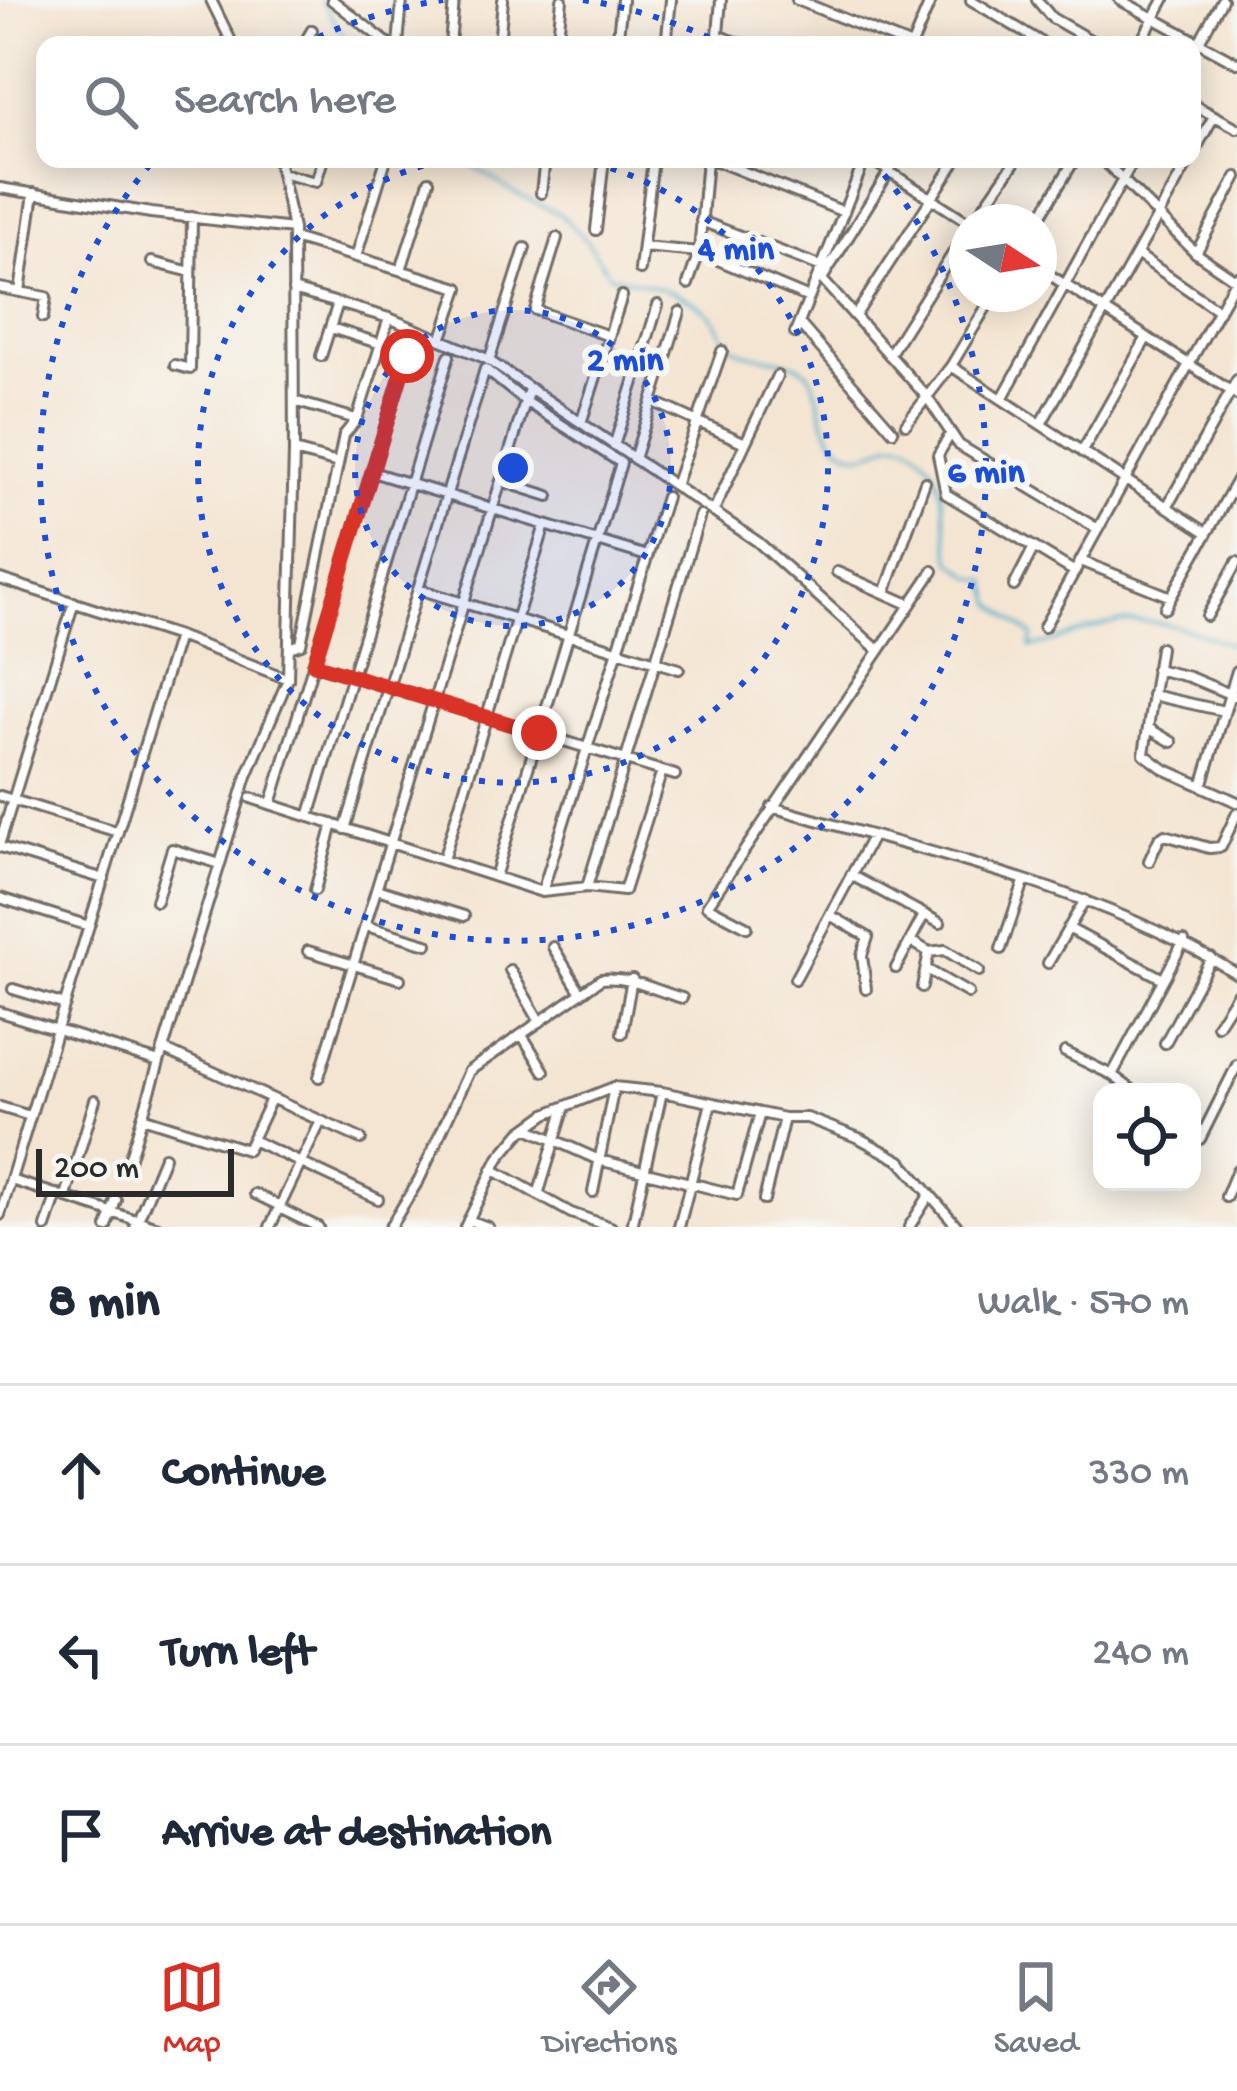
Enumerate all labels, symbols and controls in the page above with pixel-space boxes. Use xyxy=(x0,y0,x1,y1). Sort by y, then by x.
search box xyxy=(36,36,1201,168)
icon: search xyxy=(78,69,144,135)
text: Search here xyxy=(174,76,396,129)
north arrow xyxy=(949,204,1057,312)
text: 4 min xyxy=(697,230,775,273)
route start xyxy=(380,329,434,383)
text: 2 min xyxy=(587,341,664,384)
centre of rings xyxy=(492,447,534,489)
text: 6 min xyxy=(947,453,1026,496)
route end xyxy=(512,706,566,760)
map controls xyxy=(1093,1083,1201,1191)
button: locate xyxy=(1093,1083,1201,1191)
scale bar xyxy=(36,1143,234,1196)
text: 200 m xyxy=(54,1151,139,1189)
text: 8 min xyxy=(48,1275,160,1335)
text: Walk · 570 m xyxy=(978,1282,1189,1328)
icon: ahead xyxy=(48,1442,114,1508)
text: Continue xyxy=(162,1448,325,1501)
text: 330 m xyxy=(1089,1452,1189,1498)
icon: left xyxy=(48,1622,114,1688)
text: Turn left xyxy=(162,1628,314,1681)
text: 240 m xyxy=(1092,1632,1189,1678)
icon: arrive xyxy=(48,1802,114,1868)
text: Arrive at destination xyxy=(162,1808,551,1861)
tab: Map xyxy=(159,1954,225,2064)
tab: Directions xyxy=(542,1954,676,2064)
tab: Saved xyxy=(994,1954,1078,2064)

